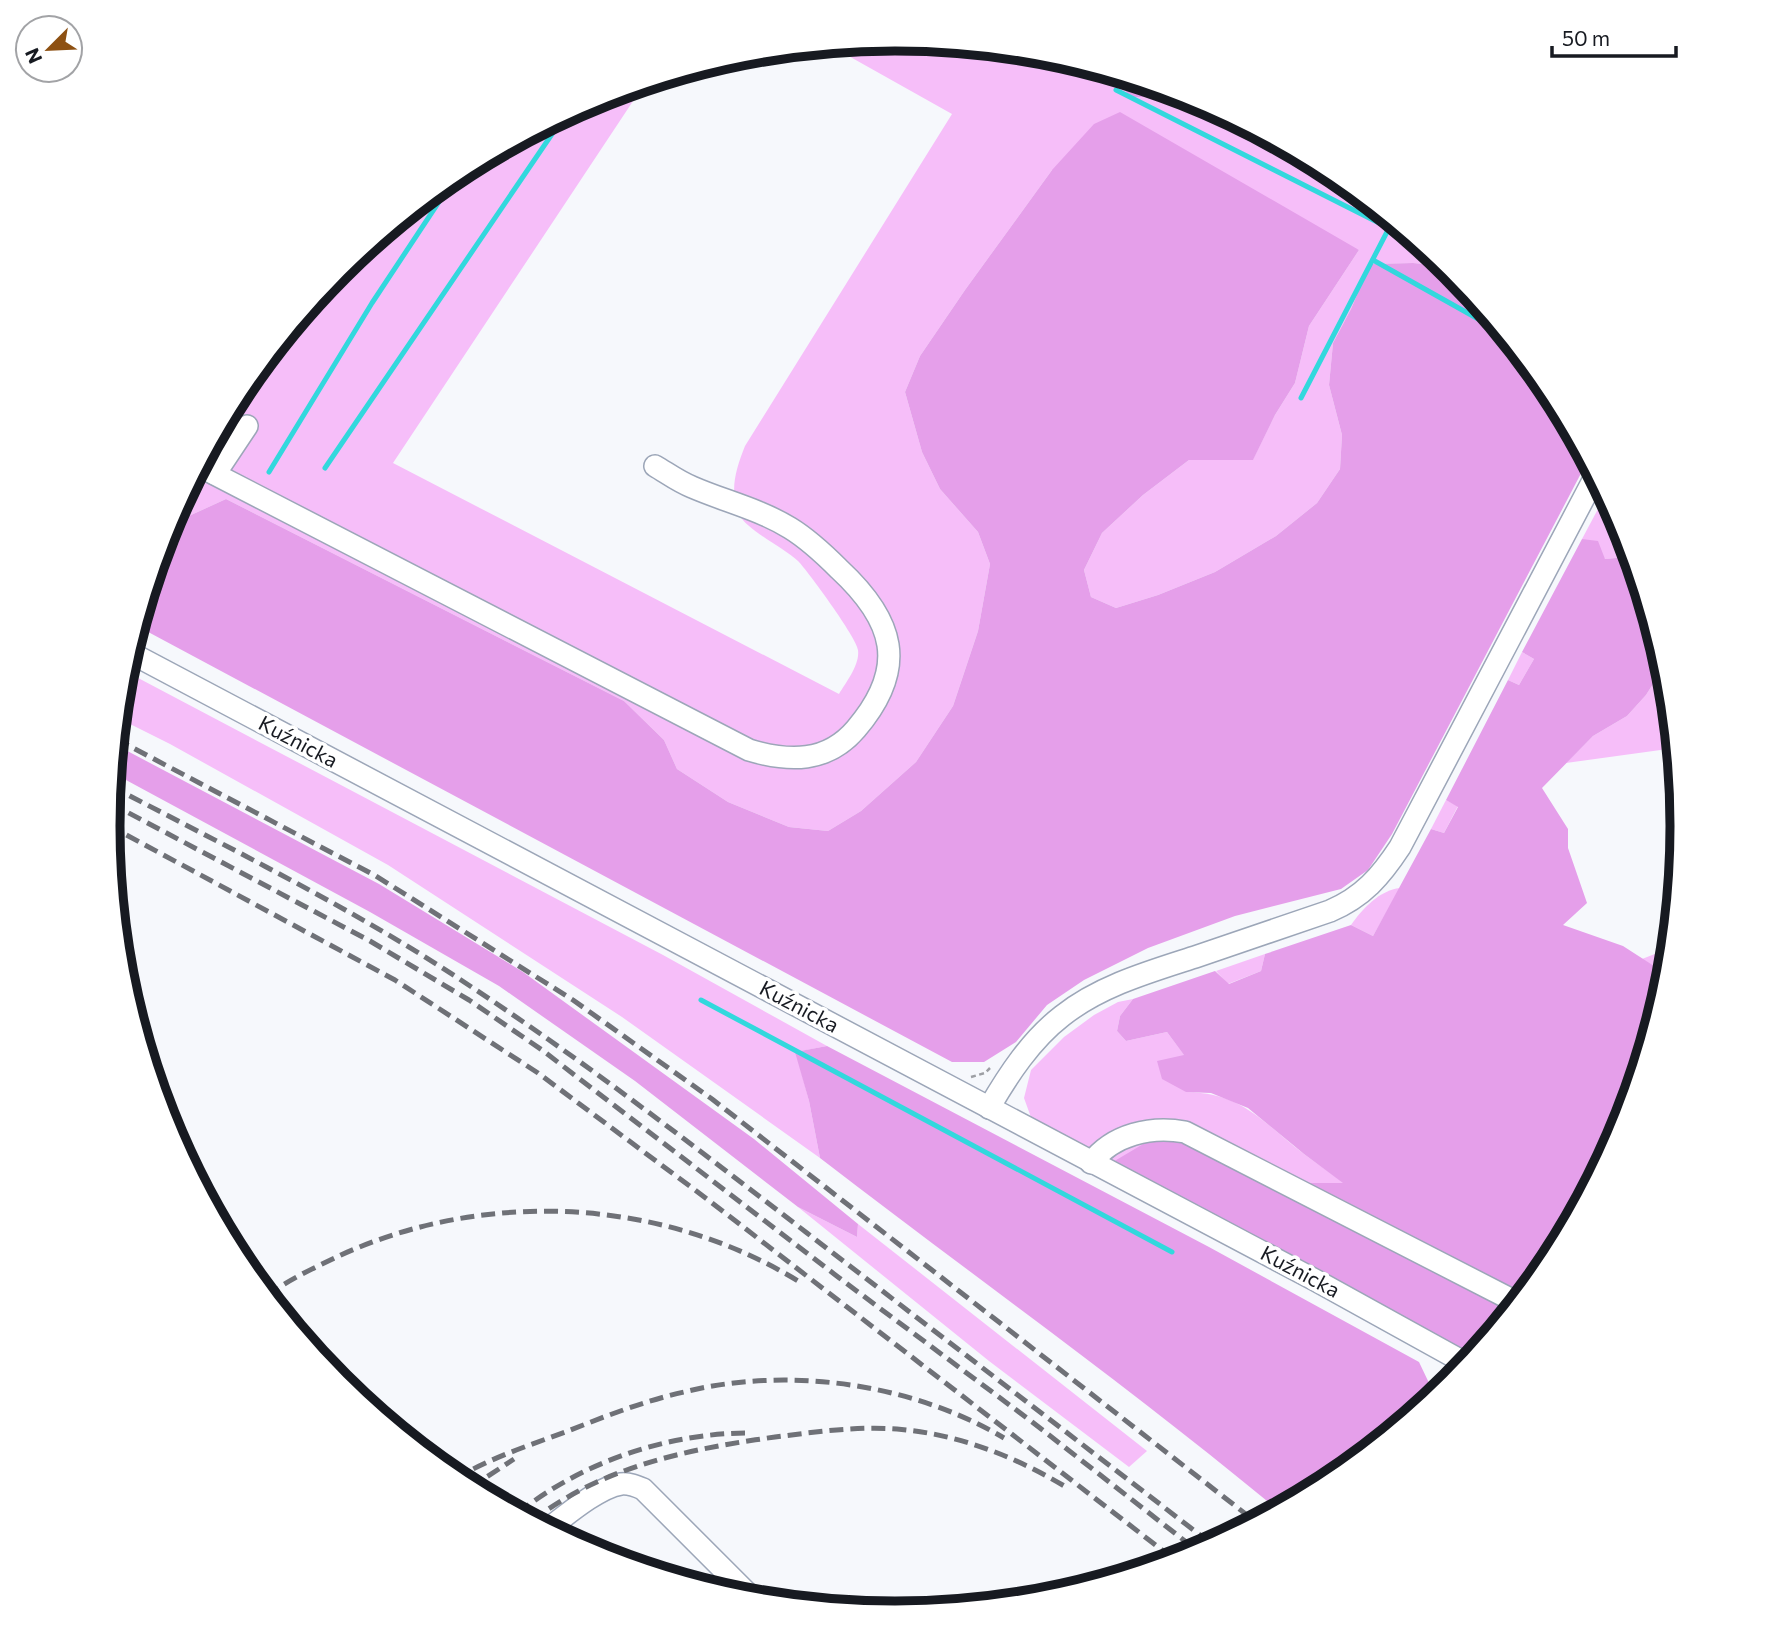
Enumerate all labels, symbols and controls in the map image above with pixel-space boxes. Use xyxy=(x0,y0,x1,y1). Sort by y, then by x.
north arrow xyxy=(14,14,84,84)
scale bar xyxy=(1552,14,1676,58)
text: 50 m xyxy=(1562,25,1610,50)
text: N xyxy=(20,45,46,67)
street label: Kuźnicka xyxy=(255,709,343,772)
street label: Kuźnicka xyxy=(756,974,844,1037)
street label: Kuźnicka xyxy=(1257,1239,1345,1302)

